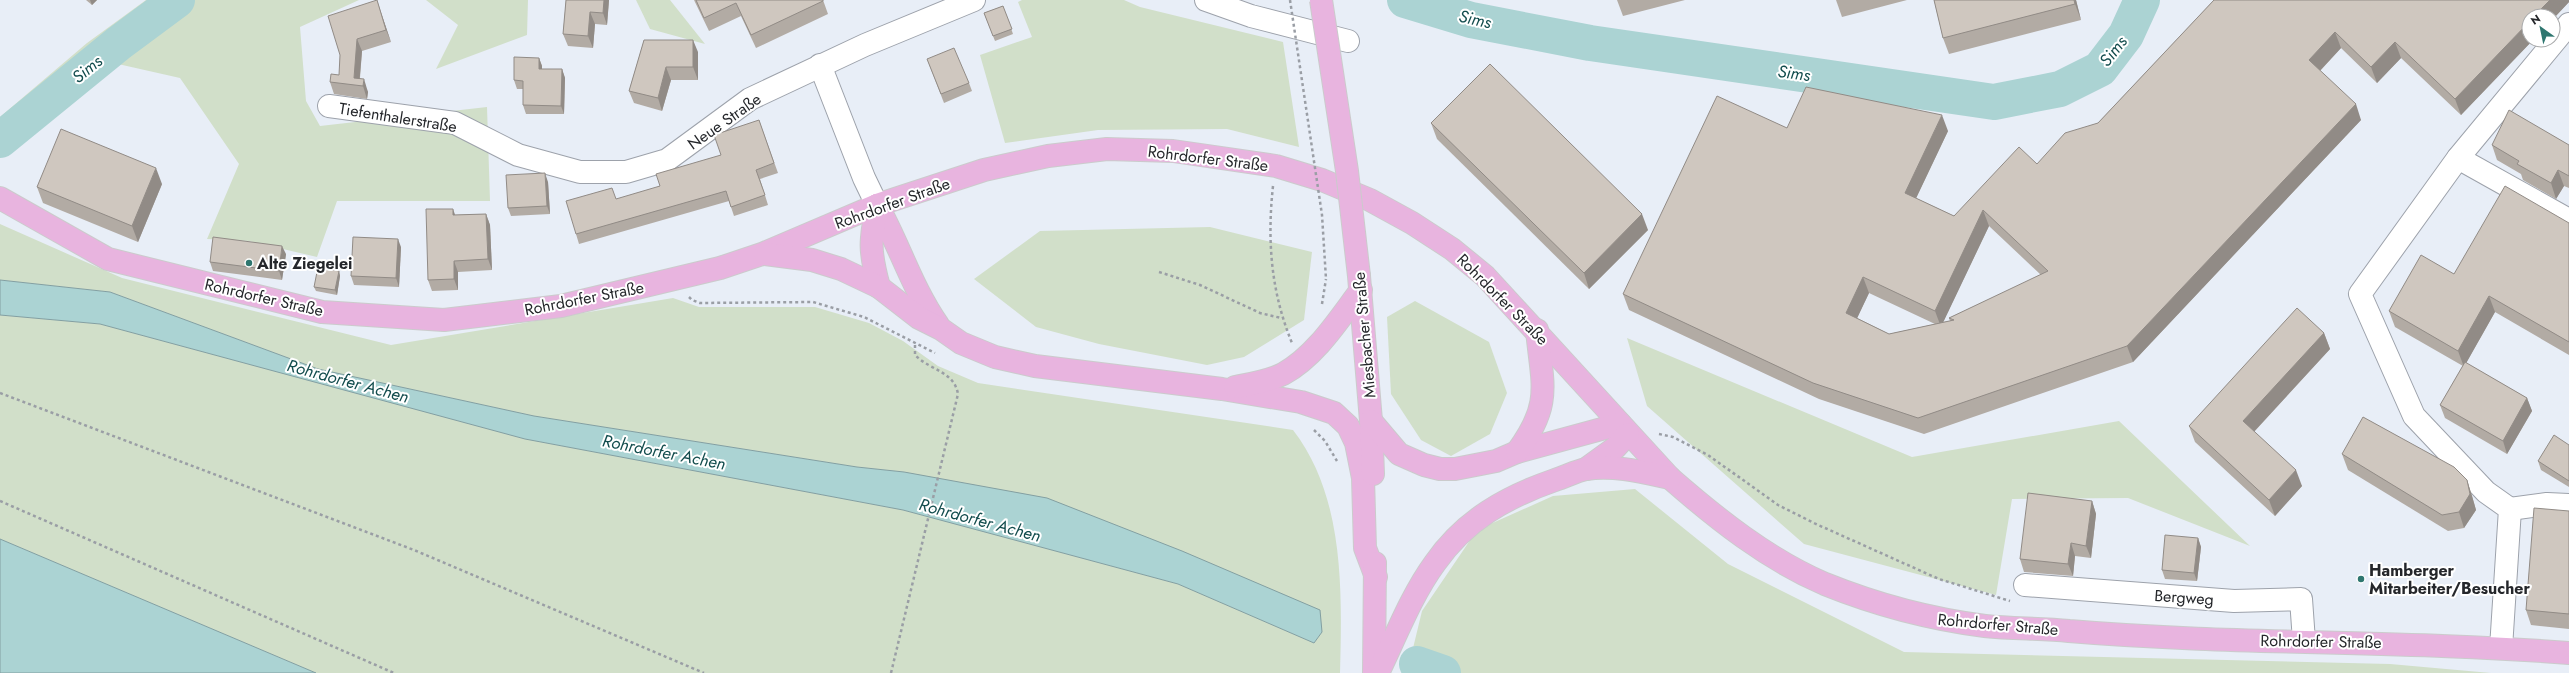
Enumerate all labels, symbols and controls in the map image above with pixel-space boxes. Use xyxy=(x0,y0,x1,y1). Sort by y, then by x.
water label: Sims xyxy=(1456,4,1494,34)
north arrow xyxy=(2521,8,2561,48)
text: N xyxy=(2528,11,2544,29)
water label: Sims xyxy=(2093,30,2133,71)
water label: Sims xyxy=(67,49,108,89)
water label: Sims xyxy=(1776,59,1812,87)
street label: Neue Straße xyxy=(683,88,766,155)
street label: Tiefenthalerstraße xyxy=(337,97,459,138)
street label: Rohrdorfer Straße xyxy=(1146,140,1269,177)
street label: Rohrdorfer Straße xyxy=(831,172,953,235)
street label: Rohrdorfer Straße xyxy=(1452,248,1554,350)
place label: Alte Ziegelei xyxy=(256,252,352,275)
marker: Alte Ziegelei xyxy=(244,258,254,268)
street label: Miesbacher Straße xyxy=(1348,271,1381,399)
street label: Rohrdorfer Straße xyxy=(202,273,325,322)
street label: Rohrdorfer Straße xyxy=(522,276,646,321)
water label: Rohrdorfer Achen xyxy=(284,353,412,409)
water label: Rohrdorfer Achen xyxy=(600,428,728,476)
water label: Rohrdorfer Achen xyxy=(916,492,1044,548)
place label: Hamberger Mitarbeiter/Besucher xyxy=(2369,559,2530,600)
marker: Hamberger Mitarbeiter/Besucher xyxy=(2356,574,2366,584)
street label: Bergweg xyxy=(2153,584,2214,611)
street label: Rohrdorfer Straße xyxy=(1937,608,2059,641)
street label: Rohrdorfer Straße xyxy=(2260,629,2382,654)

